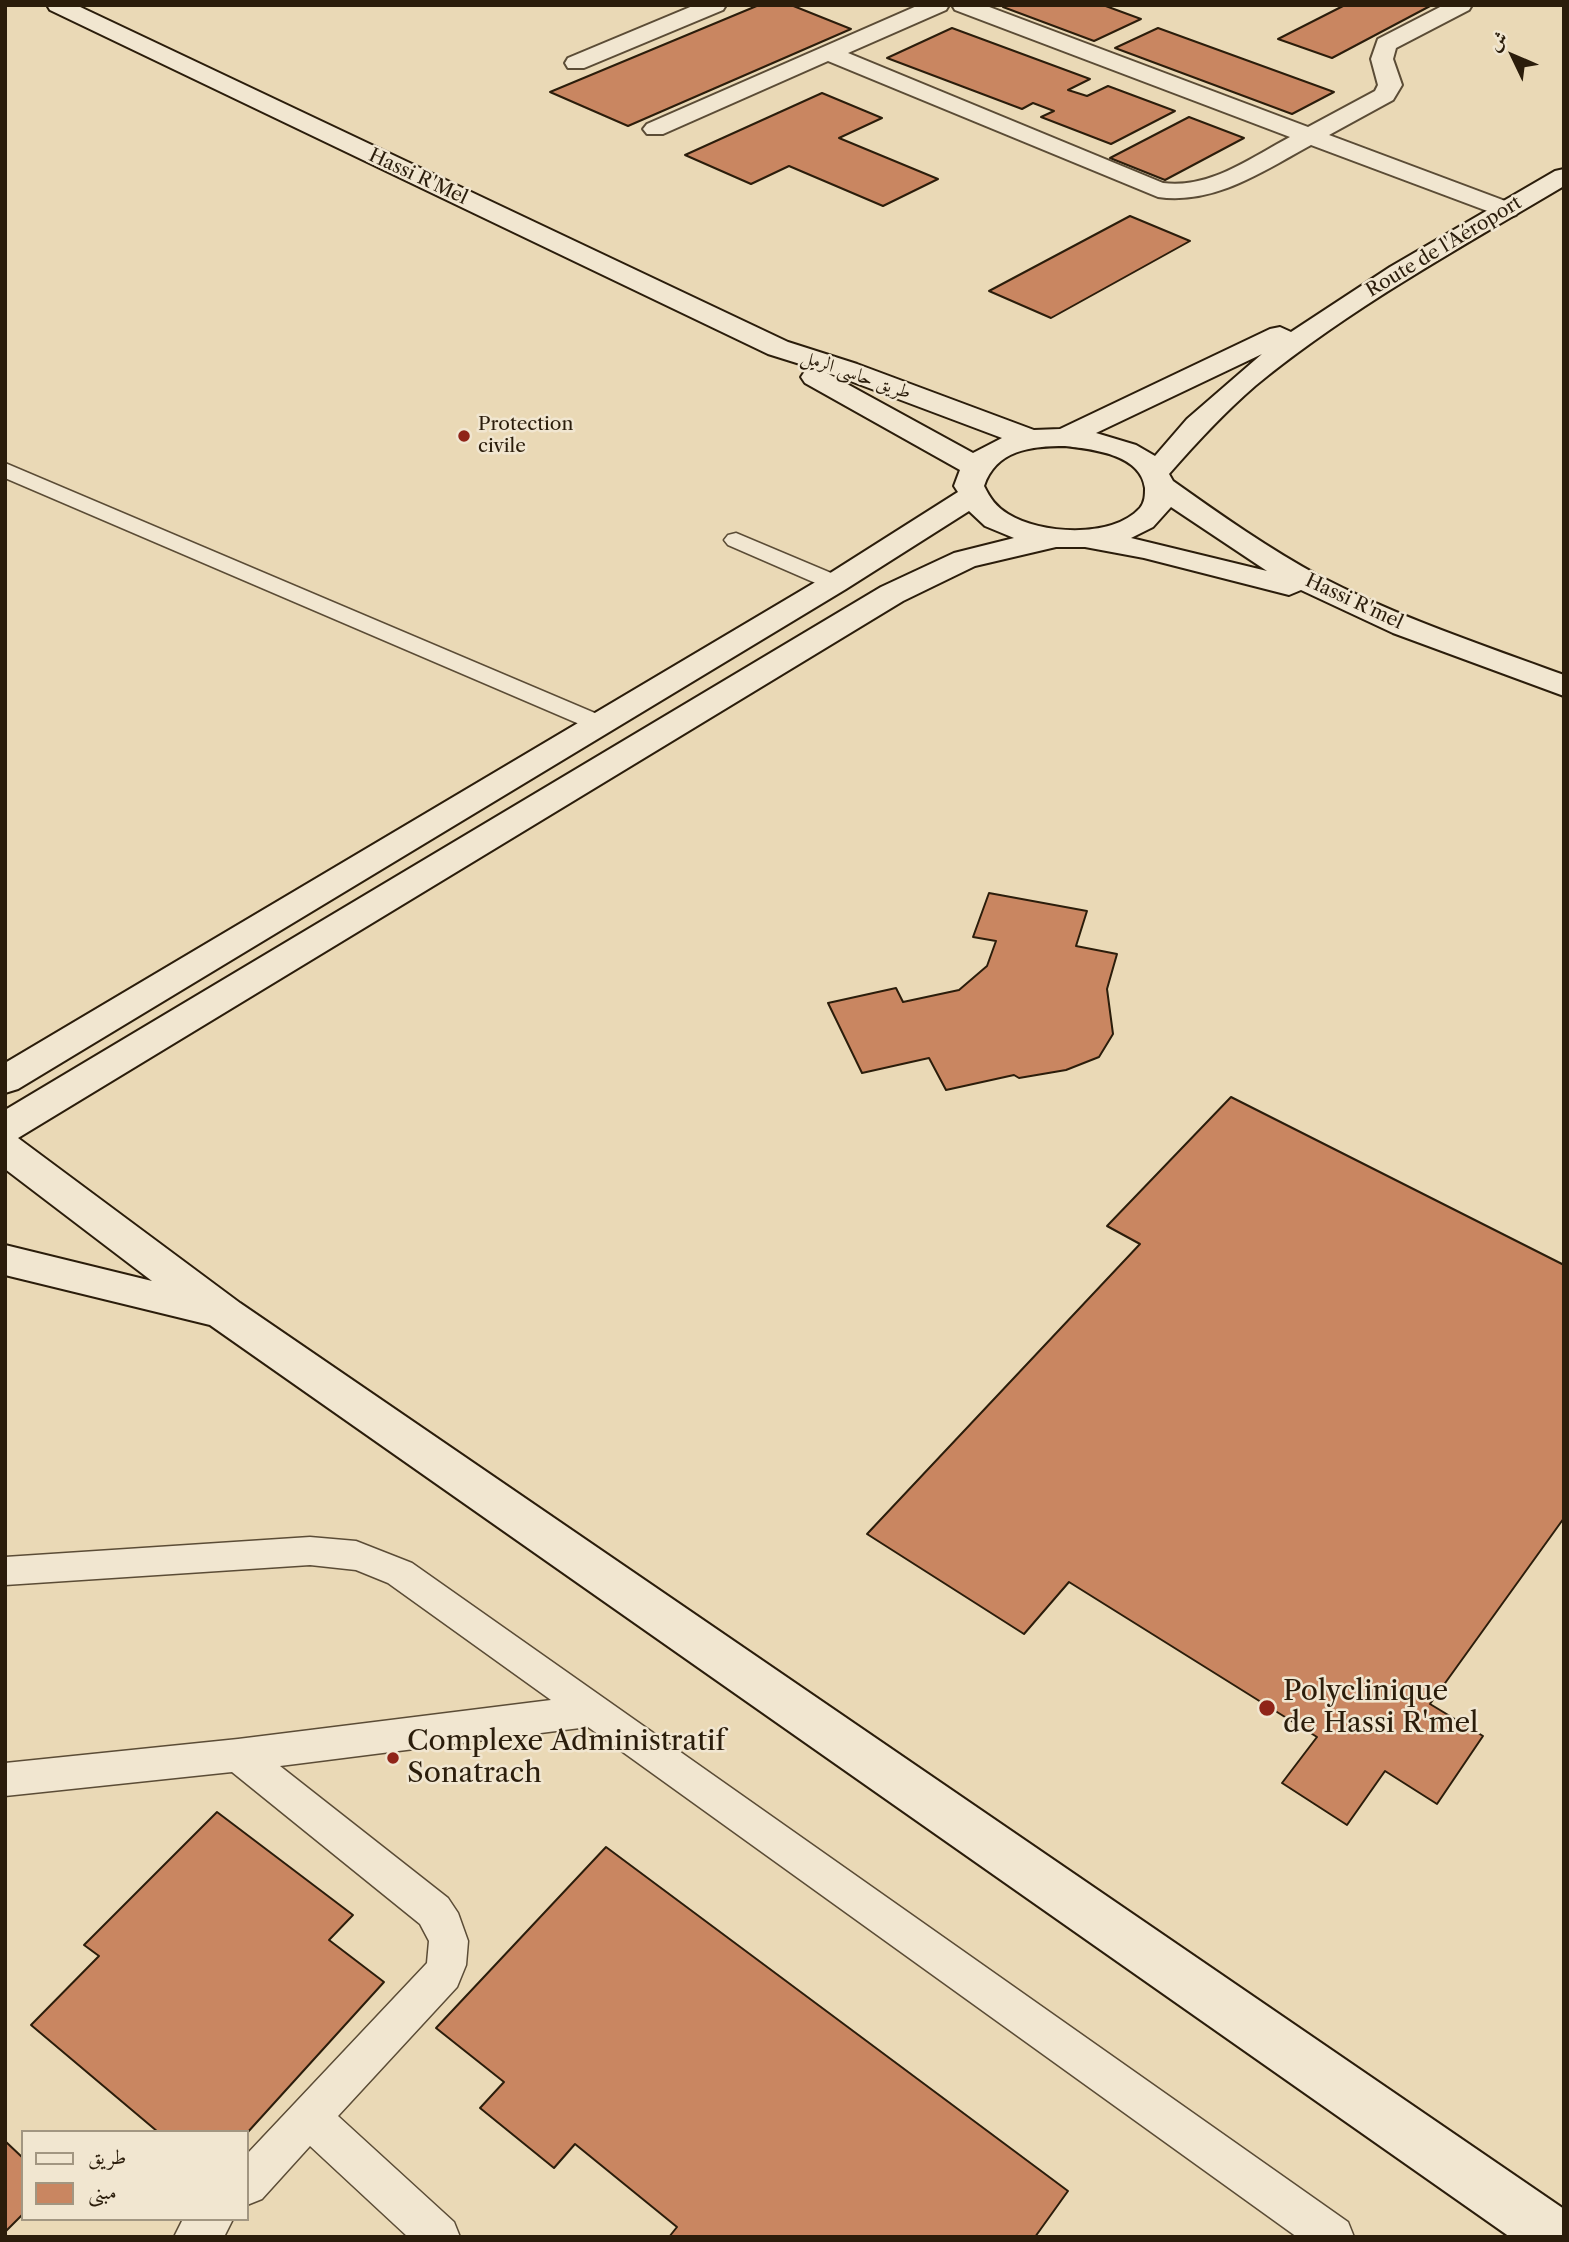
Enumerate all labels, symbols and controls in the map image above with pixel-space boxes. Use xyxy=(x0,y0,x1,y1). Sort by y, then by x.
north arrow xyxy=(1478,21,1548,91)
text: ش xyxy=(1483,26,1512,56)
street label: Hassi R'Mel xyxy=(365,144,471,210)
street label: Route de l'Aéroport xyxy=(1362,192,1526,302)
street label: طريق حاسى الرمل xyxy=(798,346,914,404)
place label: Protection civile xyxy=(478,414,573,458)
marker: Protection civile xyxy=(456,428,472,444)
street label: Hassi R'mel xyxy=(1301,569,1407,635)
place label: Polyclinique de Hassi R'mel xyxy=(1283,1675,1478,1741)
marker: Polyclinique de Hassi R'mel xyxy=(1257,1698,1277,1718)
place label: Complexe Administratif Sonatrach xyxy=(407,1725,726,1791)
marker: Complexe Administratif Sonatrach xyxy=(385,1750,401,1766)
legend xyxy=(21,2130,248,2221)
text: طريق xyxy=(88,2144,126,2169)
text: مبنى xyxy=(88,2179,117,2204)

